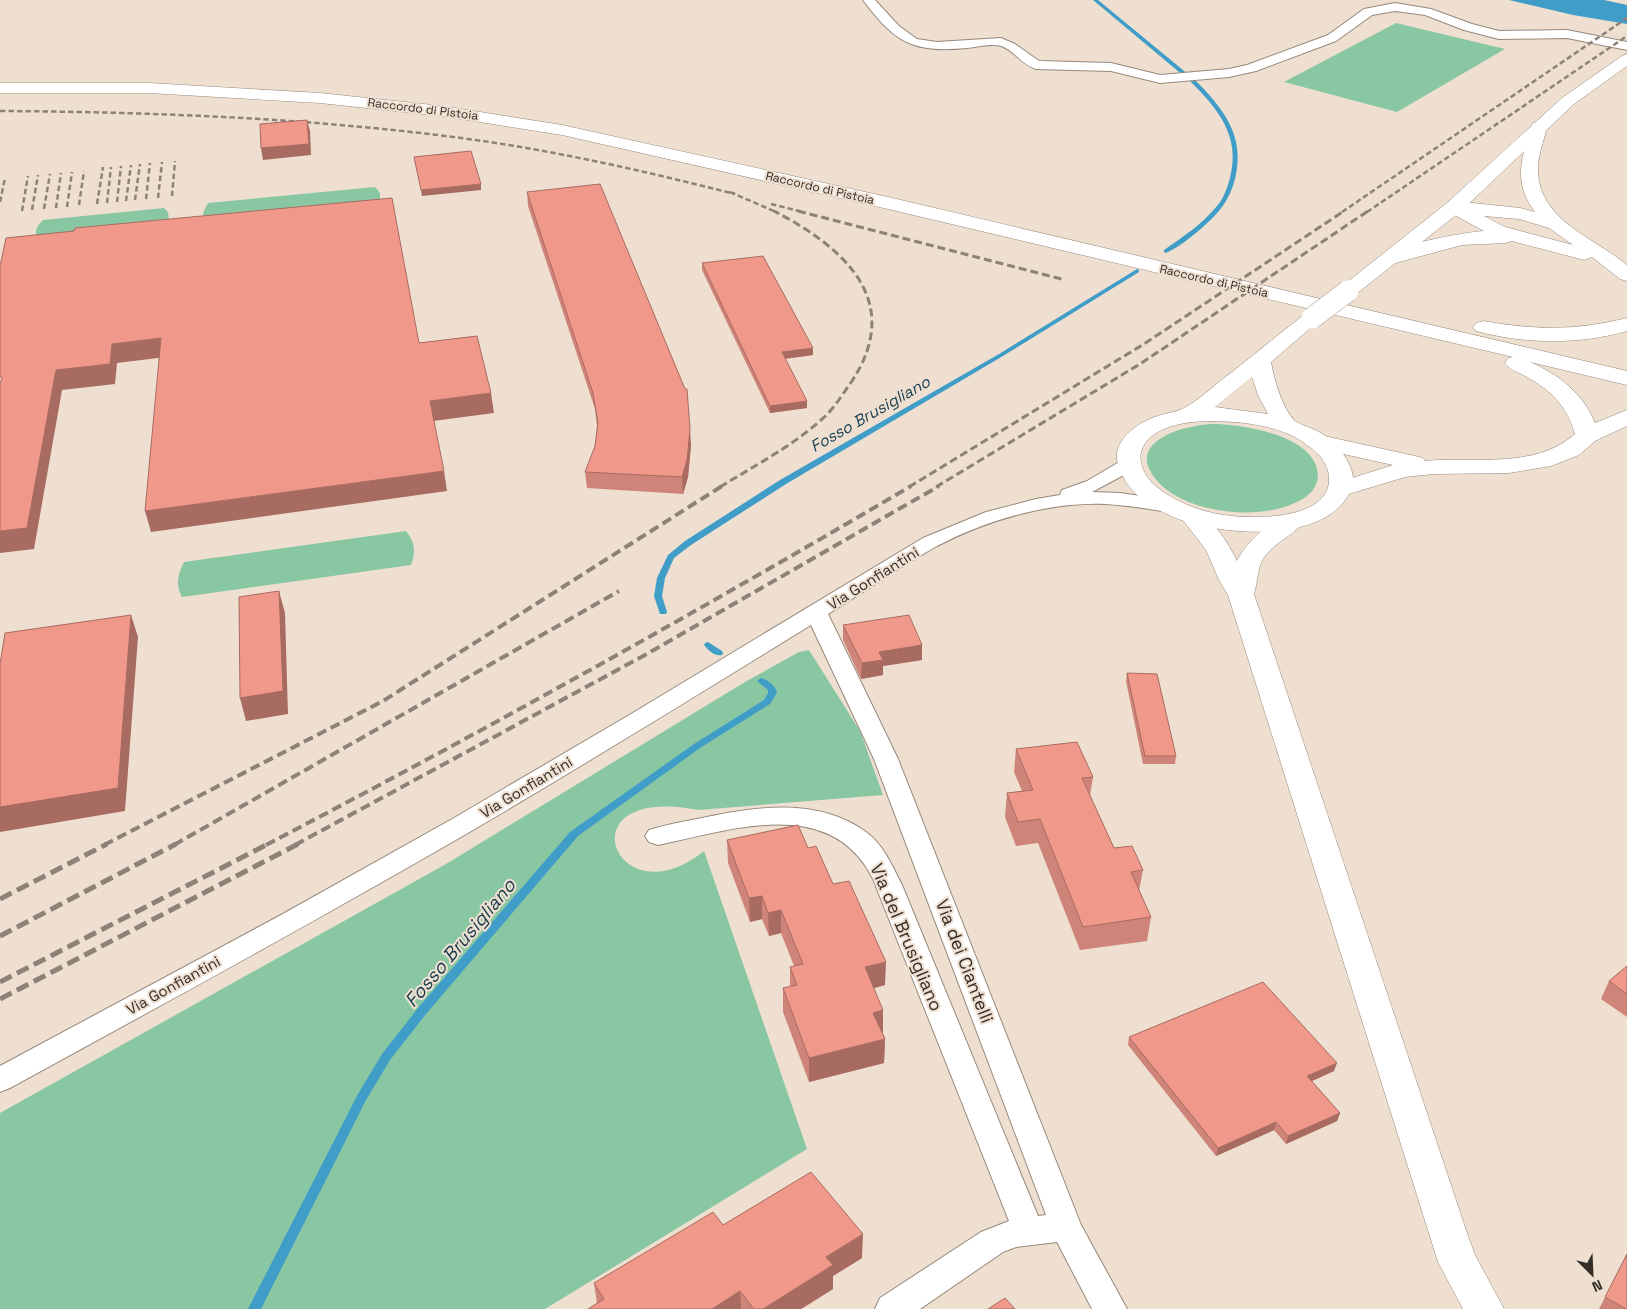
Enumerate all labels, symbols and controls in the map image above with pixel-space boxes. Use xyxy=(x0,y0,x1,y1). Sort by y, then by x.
street label: Raccordo di Pistoia xyxy=(367,94,479,124)
street label: Raccordo di Pistoia xyxy=(764,168,876,208)
street label: Raccordo di Pistoia xyxy=(1158,261,1270,301)
water label: Fosso Brusigliano xyxy=(806,371,935,457)
street label: Via Gonfiantini xyxy=(824,542,922,614)
street label: Via Gonfiantini xyxy=(476,752,576,822)
street label: Via del Brusigliano xyxy=(865,860,949,1014)
water label: Fosso Brusigliano xyxy=(399,873,522,1012)
street label: Via dei Ciantelli xyxy=(931,896,999,1026)
street label: Via Gonfiantini xyxy=(123,951,223,1019)
north arrow xyxy=(1567,1249,1617,1299)
text: N xyxy=(1589,1276,1605,1296)

